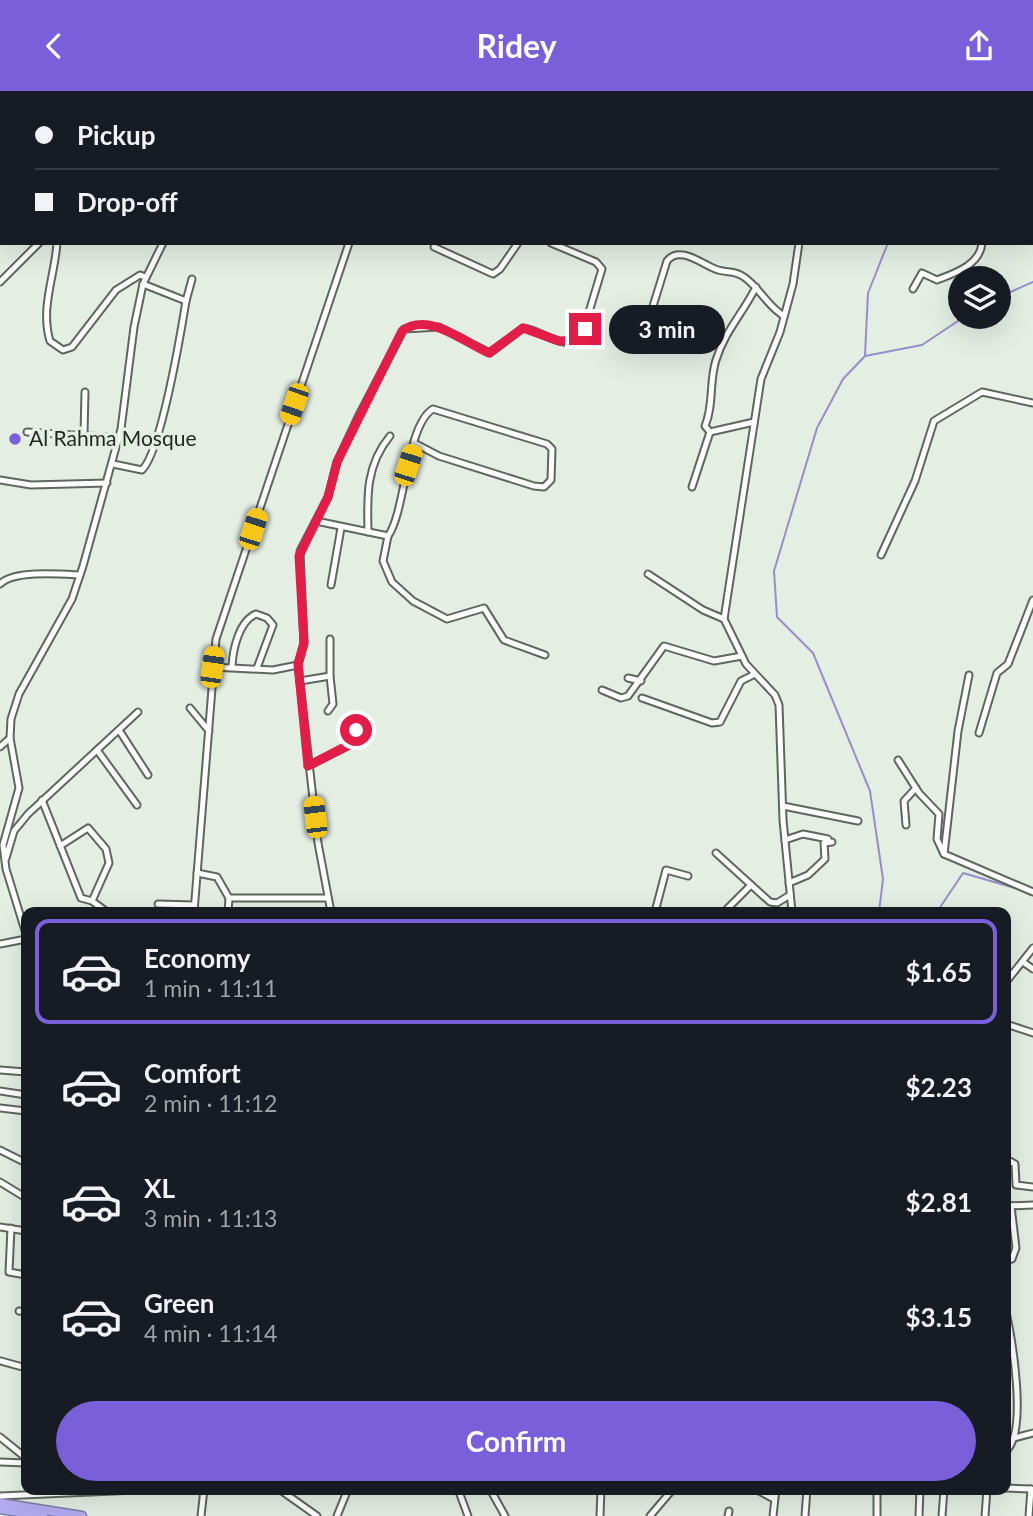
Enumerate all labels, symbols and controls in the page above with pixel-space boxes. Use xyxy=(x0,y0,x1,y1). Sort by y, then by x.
text: Ridey xyxy=(476,26,557,65)
icon: back xyxy=(35,27,73,65)
icon: share xyxy=(960,27,998,65)
text: Pickup xyxy=(77,119,156,151)
text: Drop-off xyxy=(77,186,178,218)
map controls xyxy=(948,266,1011,329)
button: layers xyxy=(948,266,1011,329)
callout: 3 min xyxy=(610,305,725,353)
route end xyxy=(569,313,601,345)
text: 3 min xyxy=(638,315,696,343)
car xyxy=(278,381,311,427)
place label: Al Rahma Mosque xyxy=(29,425,196,450)
marker: Al Rahma Mosque xyxy=(7,431,23,447)
car xyxy=(392,442,425,488)
car xyxy=(237,506,270,552)
car xyxy=(199,645,226,689)
route start xyxy=(340,714,372,746)
car xyxy=(303,795,328,839)
icon: car xyxy=(60,940,123,1003)
text: Economy xyxy=(144,942,250,974)
text: $1.65 xyxy=(906,956,972,988)
text: 1 min · 11:11 xyxy=(144,974,277,1002)
icon: car xyxy=(60,1055,123,1118)
text: Comfort xyxy=(144,1057,241,1089)
text: $2.23 xyxy=(906,1071,972,1103)
text: 2 min · 11:12 xyxy=(144,1089,277,1117)
icon: car xyxy=(60,1170,123,1233)
text: XL xyxy=(144,1172,175,1204)
text: $2.81 xyxy=(906,1186,972,1218)
text: 3 min · 11:13 xyxy=(144,1204,277,1232)
icon: car xyxy=(60,1285,123,1348)
text: Green xyxy=(144,1287,214,1319)
text: $3.15 xyxy=(906,1301,972,1333)
text: 4 min · 11:14 xyxy=(144,1319,277,1347)
button: Confirm xyxy=(56,1401,976,1481)

